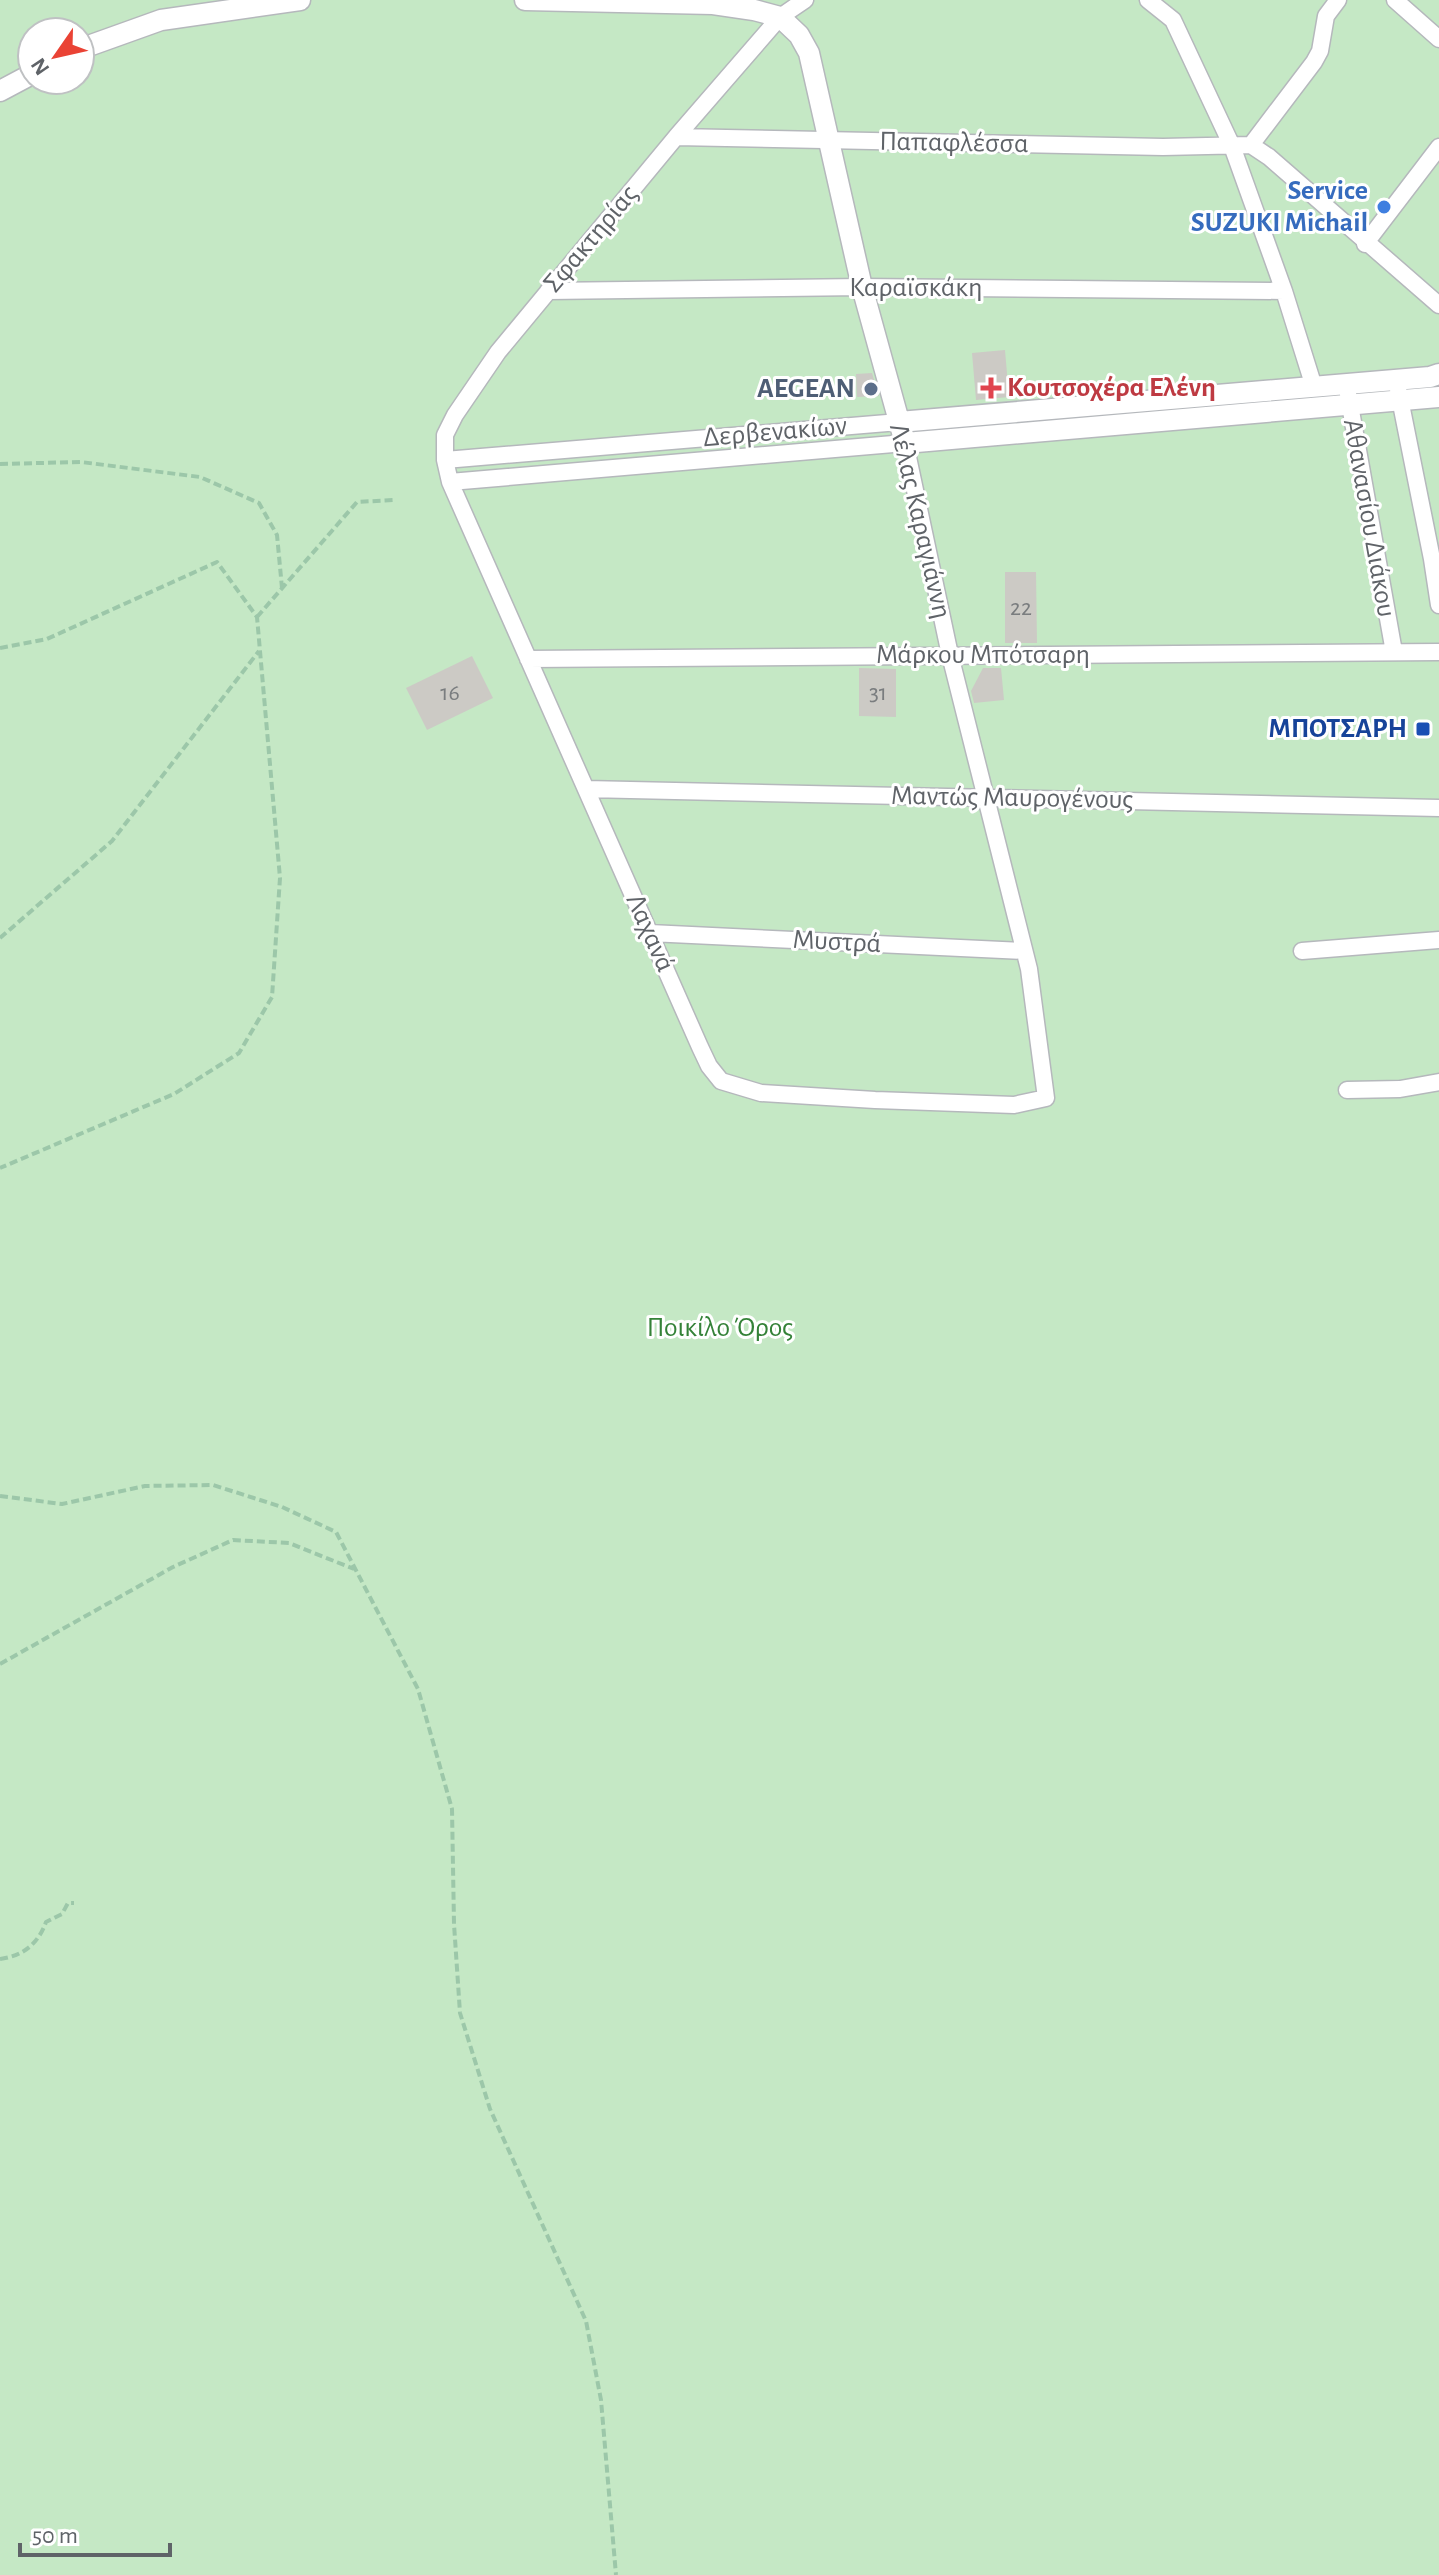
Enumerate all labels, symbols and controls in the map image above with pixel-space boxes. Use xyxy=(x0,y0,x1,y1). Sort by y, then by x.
north arrow xyxy=(16,16,96,96)
text: N xyxy=(27,54,54,79)
street label: Παπαφλέσσα xyxy=(879,128,1029,158)
place label: Service SUZUKI Michail xyxy=(1191,177,1368,237)
street label: Σφακτηρίας xyxy=(538,180,644,298)
marker: Service SUZUKI Michail xyxy=(1375,198,1393,216)
street label: Καραϊσκάκη xyxy=(849,274,983,302)
place label: Κουτσοχέρα Ελένη xyxy=(1007,374,1216,402)
place label: AEGEAN xyxy=(757,375,855,403)
marker: Κουτσοχέρα Ελένη xyxy=(982,379,1000,397)
marker: AEGEAN xyxy=(862,380,880,398)
street label: Δερβενακίων xyxy=(702,412,848,452)
street label: Αθανασίου Διάκου xyxy=(1338,417,1400,619)
street label: Λέλας Καραγιάννη xyxy=(884,421,956,621)
house number: 22 xyxy=(1010,596,1032,620)
street label: Μάρκου Μπότσαρη xyxy=(876,641,1090,669)
house number: 16 xyxy=(440,681,460,705)
house number: 31 xyxy=(869,681,887,705)
place label: ΜΠΟΤΣΑΡΗ xyxy=(1269,715,1407,743)
marker: ΜΠΟΤΣΑΡΗ xyxy=(1414,720,1432,738)
street label: Μαντώς Μαυρογένους xyxy=(891,782,1134,814)
street label: Λαχανά xyxy=(621,890,679,976)
street label: Μυστρά xyxy=(792,926,882,958)
park label: Ποικίλο Όρος xyxy=(647,1314,793,1342)
scale bar xyxy=(20,2507,170,2557)
text: 50 m xyxy=(32,2524,78,2548)

